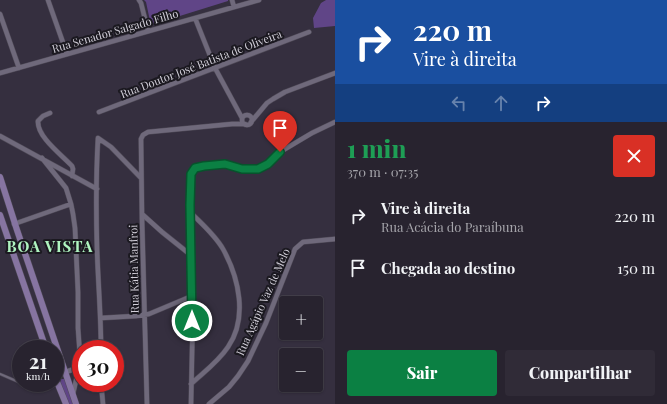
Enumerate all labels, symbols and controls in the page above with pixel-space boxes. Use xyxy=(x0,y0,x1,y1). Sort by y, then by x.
street label: Rua Senador Salgado Filho xyxy=(50,5,180,56)
text: 220 m xyxy=(413,11,492,48)
icon: right xyxy=(347,16,399,68)
street label: Rua Doutor José Batista de Oliveira xyxy=(118,26,284,101)
text: Vire à direita xyxy=(413,47,517,71)
icon: left xyxy=(448,92,470,114)
icon: ahead xyxy=(490,92,512,114)
icon: right xyxy=(532,92,554,114)
pin xyxy=(263,111,297,152)
icon: arrive xyxy=(269,117,291,139)
text: 1 min xyxy=(347,132,406,164)
button: close xyxy=(613,135,655,177)
text: 370 m · 07:35 xyxy=(347,163,418,180)
text: Vire à direita xyxy=(381,198,470,218)
icon: right xyxy=(347,205,369,227)
text: 220 m xyxy=(615,206,655,226)
text: Rua Acácia do Paraíbuna xyxy=(381,218,524,235)
street label: Rua Kátia Manfroi xyxy=(125,225,142,313)
district label: BOA VISTA xyxy=(6,236,94,256)
street label: Rua Agápio Vaz de Melo xyxy=(232,246,293,358)
icon: arrive xyxy=(347,257,369,279)
text: Chegada ao destino xyxy=(381,258,515,278)
text: 150 m xyxy=(617,258,655,278)
map controls xyxy=(279,296,323,392)
button: + xyxy=(279,296,323,340)
position arrow xyxy=(171,300,213,342)
speed limit sign: 30 xyxy=(72,340,124,392)
text: 21 xyxy=(29,347,47,374)
button: − xyxy=(279,348,323,392)
button: Sair xyxy=(347,350,497,396)
button: Compartilhar xyxy=(505,350,655,396)
text: km/h xyxy=(26,369,50,383)

